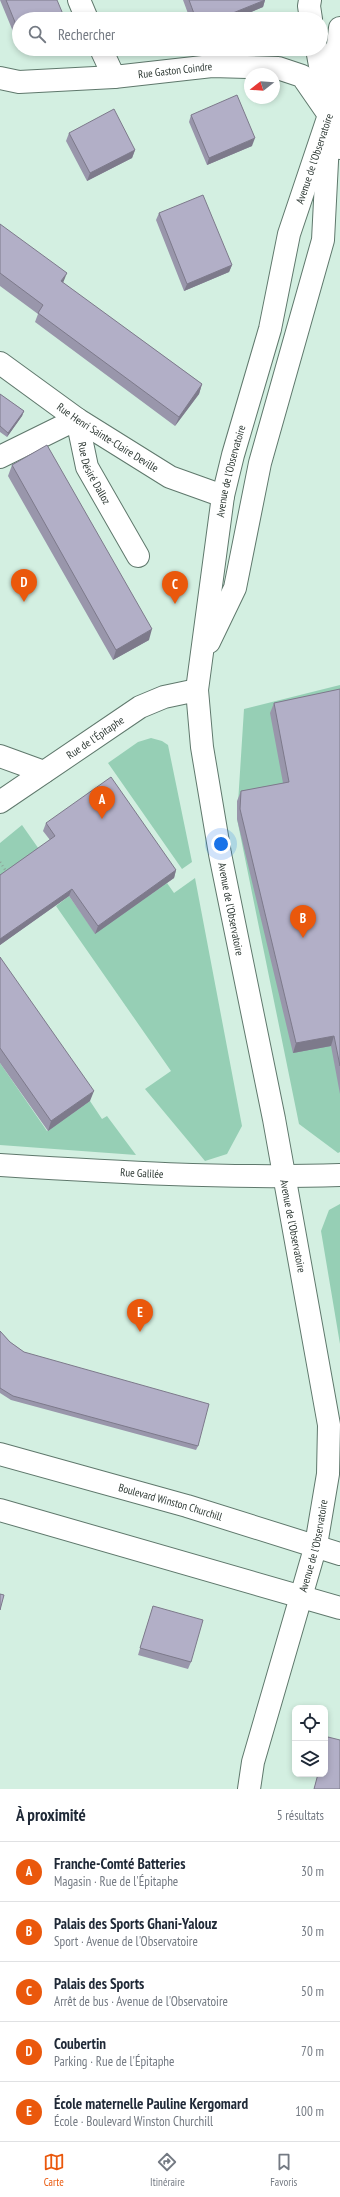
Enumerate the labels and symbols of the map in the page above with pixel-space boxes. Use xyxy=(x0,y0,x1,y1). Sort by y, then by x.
street label: Rue Gaston Coindre xyxy=(137,59,213,81)
north arrow xyxy=(244,68,280,104)
street label: Avenue de l'Observatoire xyxy=(293,111,336,206)
street label: Rue Henri Sainte-Claire Deville xyxy=(54,400,161,475)
street label: Avenue de l'Observatoire xyxy=(213,423,249,518)
street label: Rue Désiré Dalloz xyxy=(75,441,114,507)
pin: D xyxy=(11,569,37,602)
pin: C xyxy=(162,571,188,604)
street label: Rue de l'Épitaphe xyxy=(64,713,127,762)
pin: A xyxy=(89,786,115,819)
your location xyxy=(211,834,231,854)
street label: Avenue de l'Observatoire xyxy=(215,861,247,957)
pin: B xyxy=(290,905,316,938)
street label: Rue Galilée xyxy=(120,1165,164,1181)
street label: Avenue de l'Observatoire xyxy=(277,1178,309,1274)
pin: E xyxy=(127,1299,153,1332)
street label: Boulevard Winston Churchill xyxy=(117,1480,224,1524)
street label: Avenue de l'Observatoire xyxy=(296,1498,331,1594)

